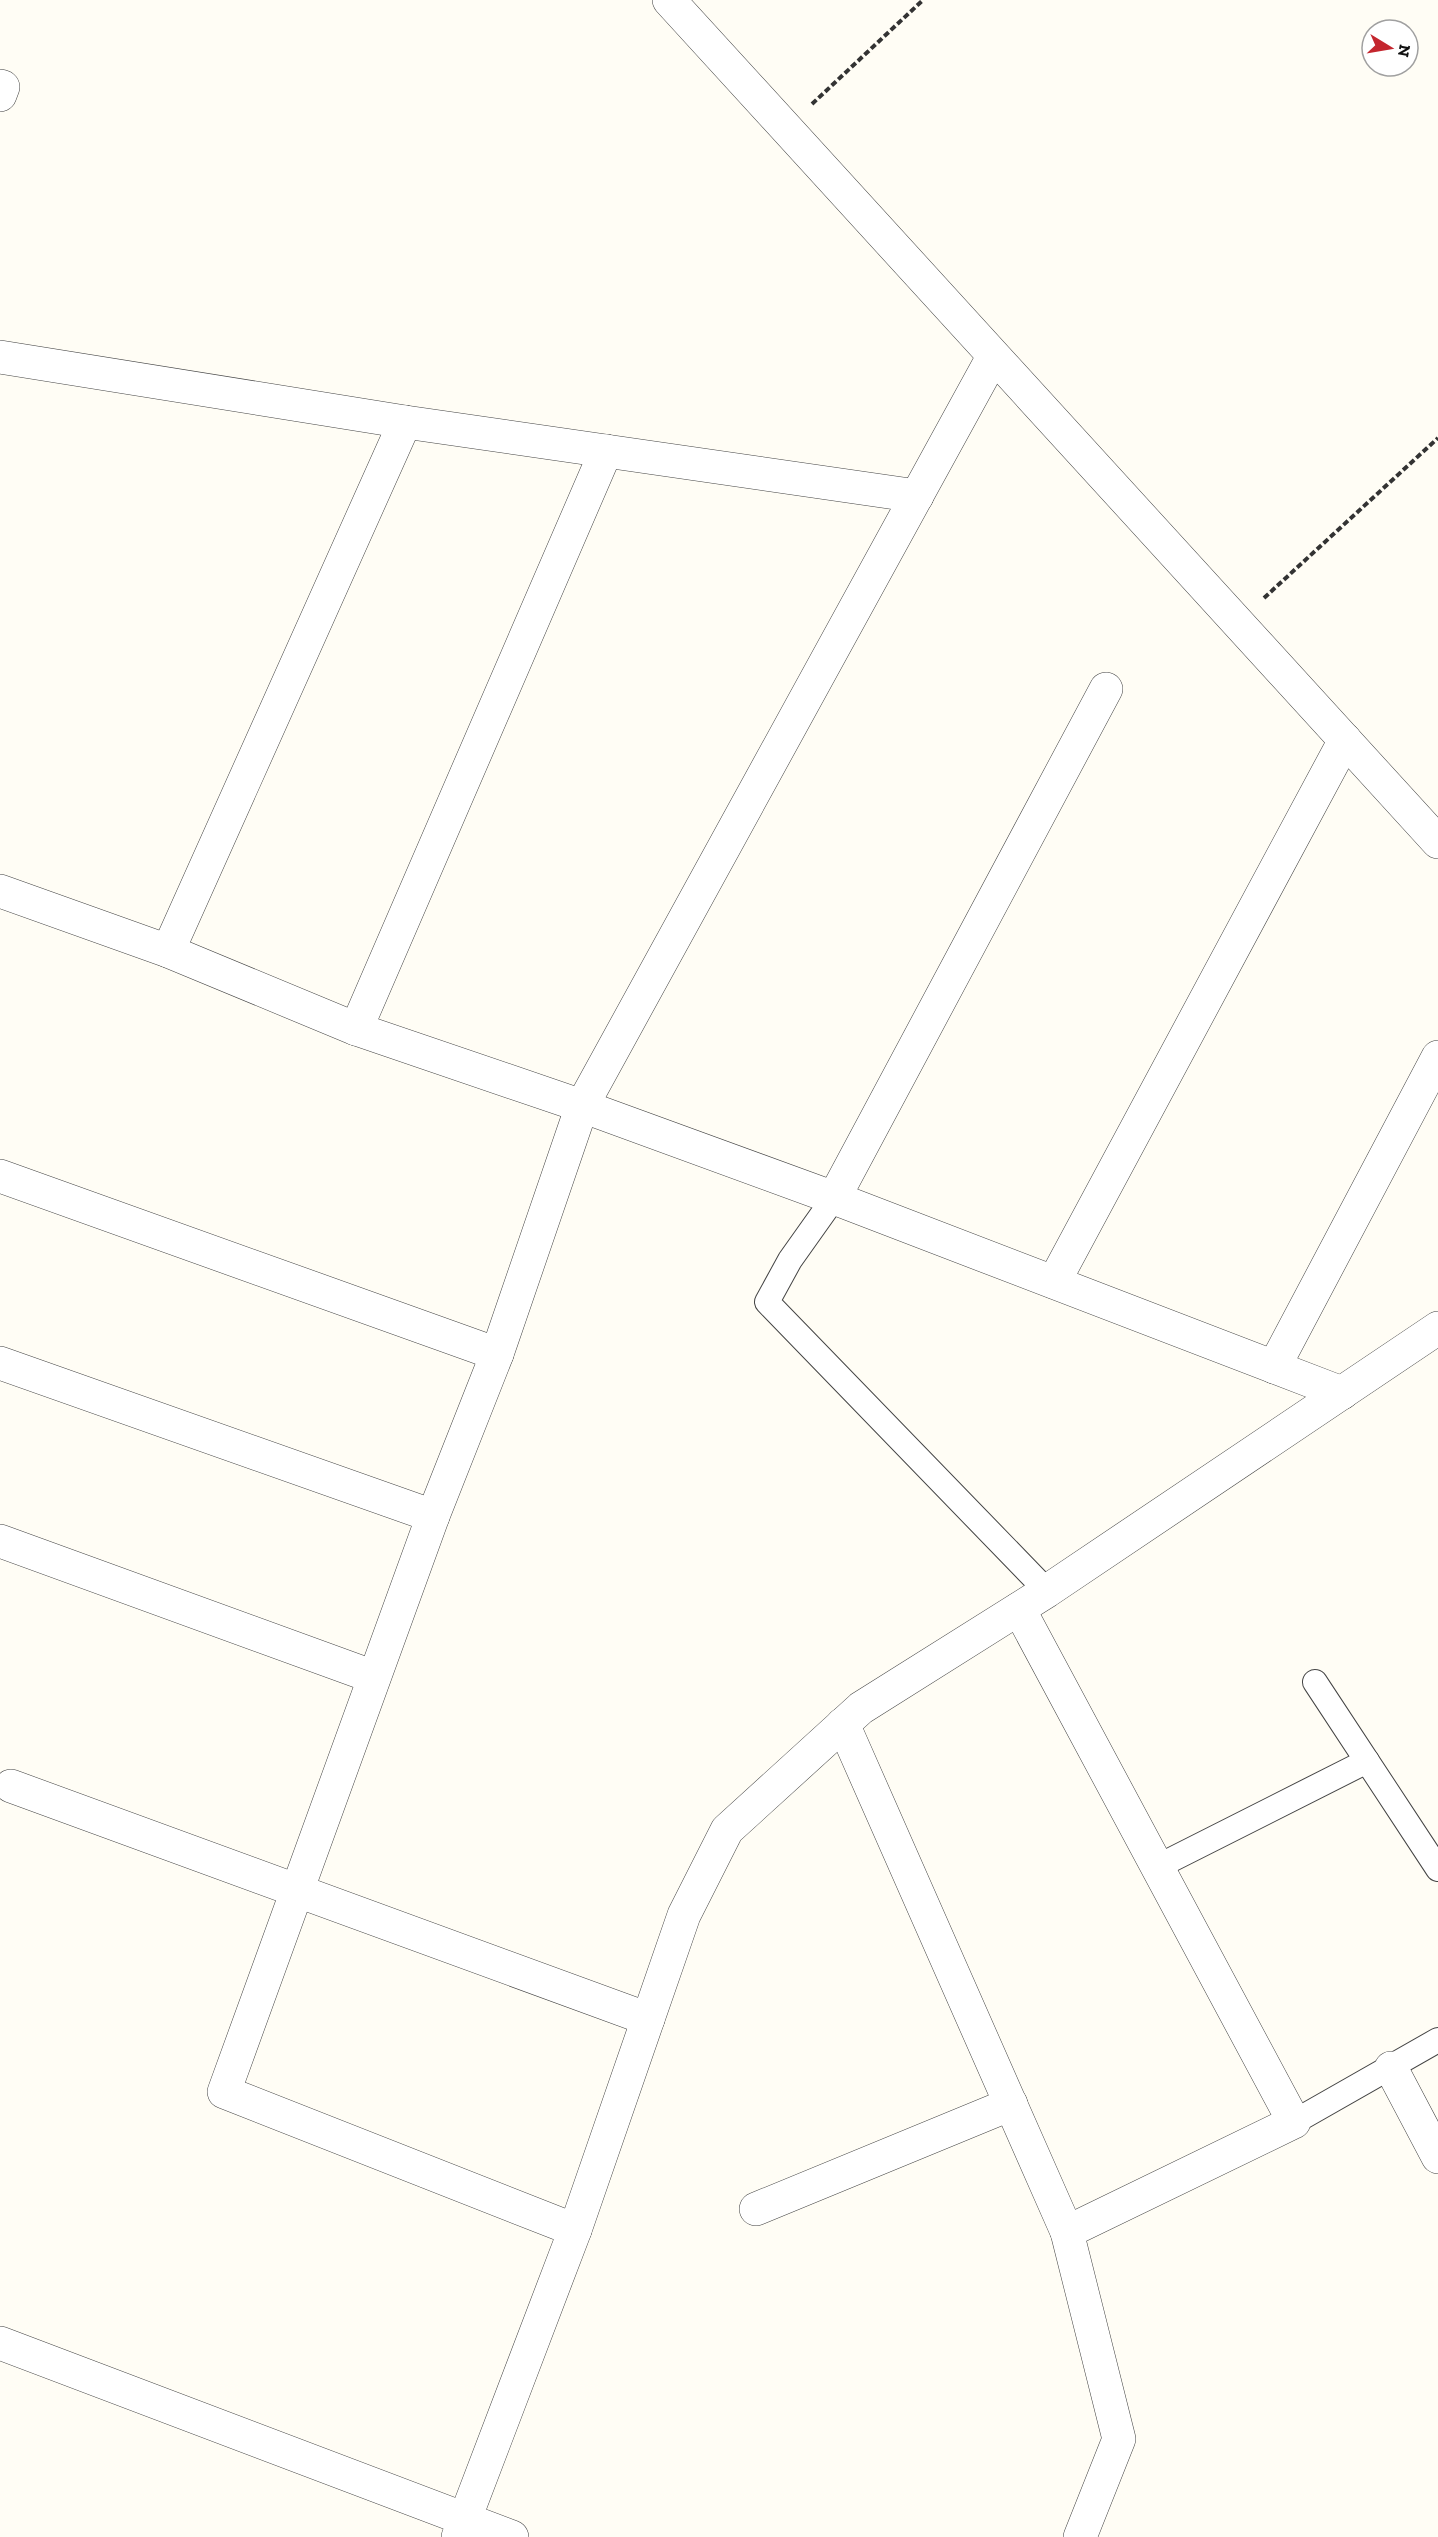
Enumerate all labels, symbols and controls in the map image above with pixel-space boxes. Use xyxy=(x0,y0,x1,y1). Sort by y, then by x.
north arrow xyxy=(1360,18,1420,78)
text: N xyxy=(1394,43,1415,59)

